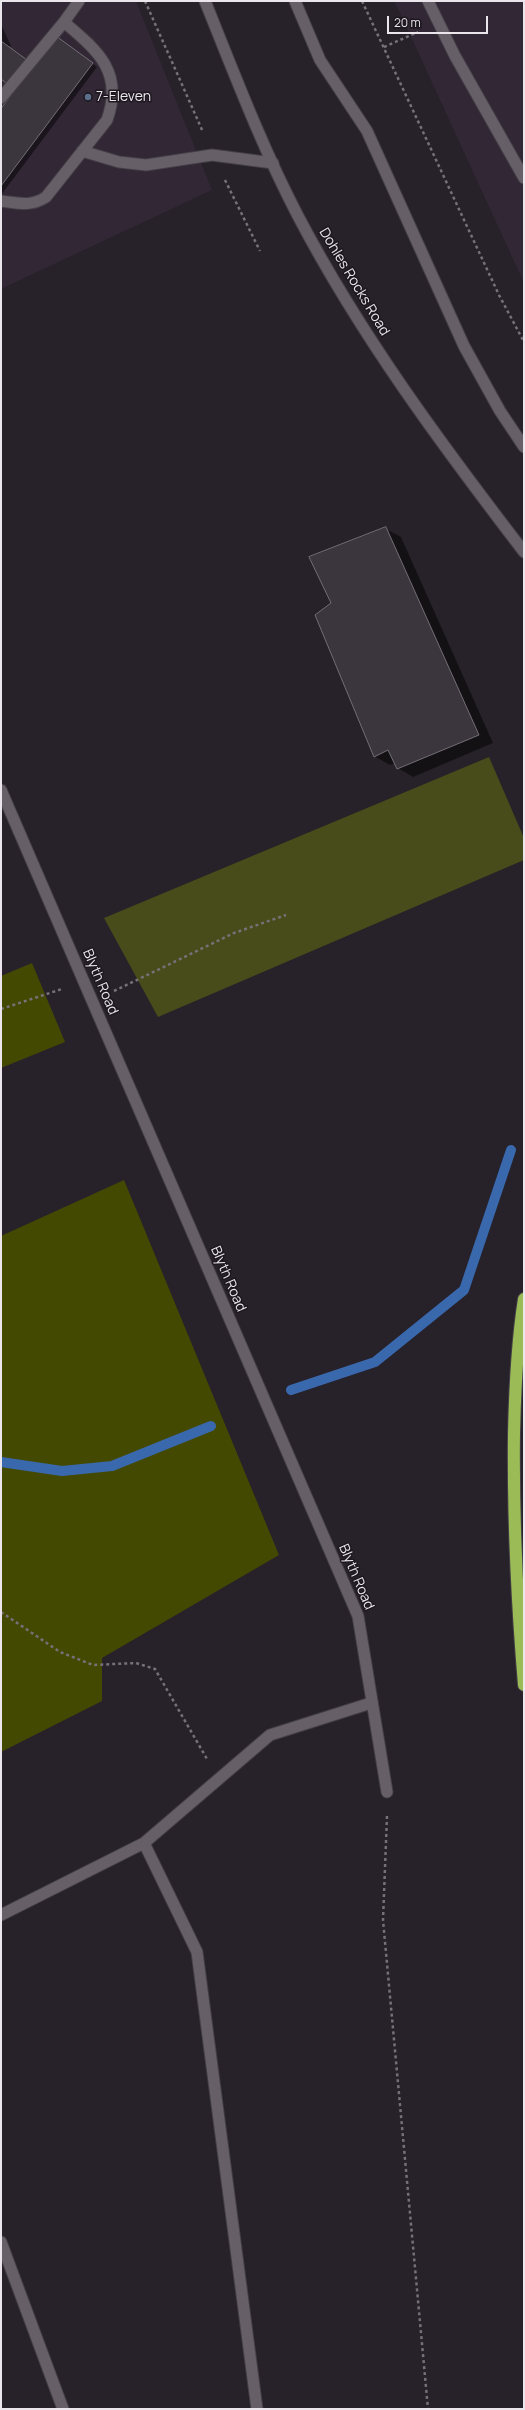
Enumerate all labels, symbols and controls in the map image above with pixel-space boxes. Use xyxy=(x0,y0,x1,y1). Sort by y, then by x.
scale bar xyxy=(389,8,490,34)
text: 20 m xyxy=(394,14,421,31)
place label: 7-Eleven xyxy=(96,89,151,105)
marker: 7-Eleven xyxy=(83,92,93,102)
street label: Dohles Rocks Road xyxy=(315,225,393,339)
street label: Blyth Road xyxy=(79,947,121,1017)
street label: Blyth Road xyxy=(207,1244,249,1314)
street label: Blyth Road xyxy=(335,1542,377,1612)

